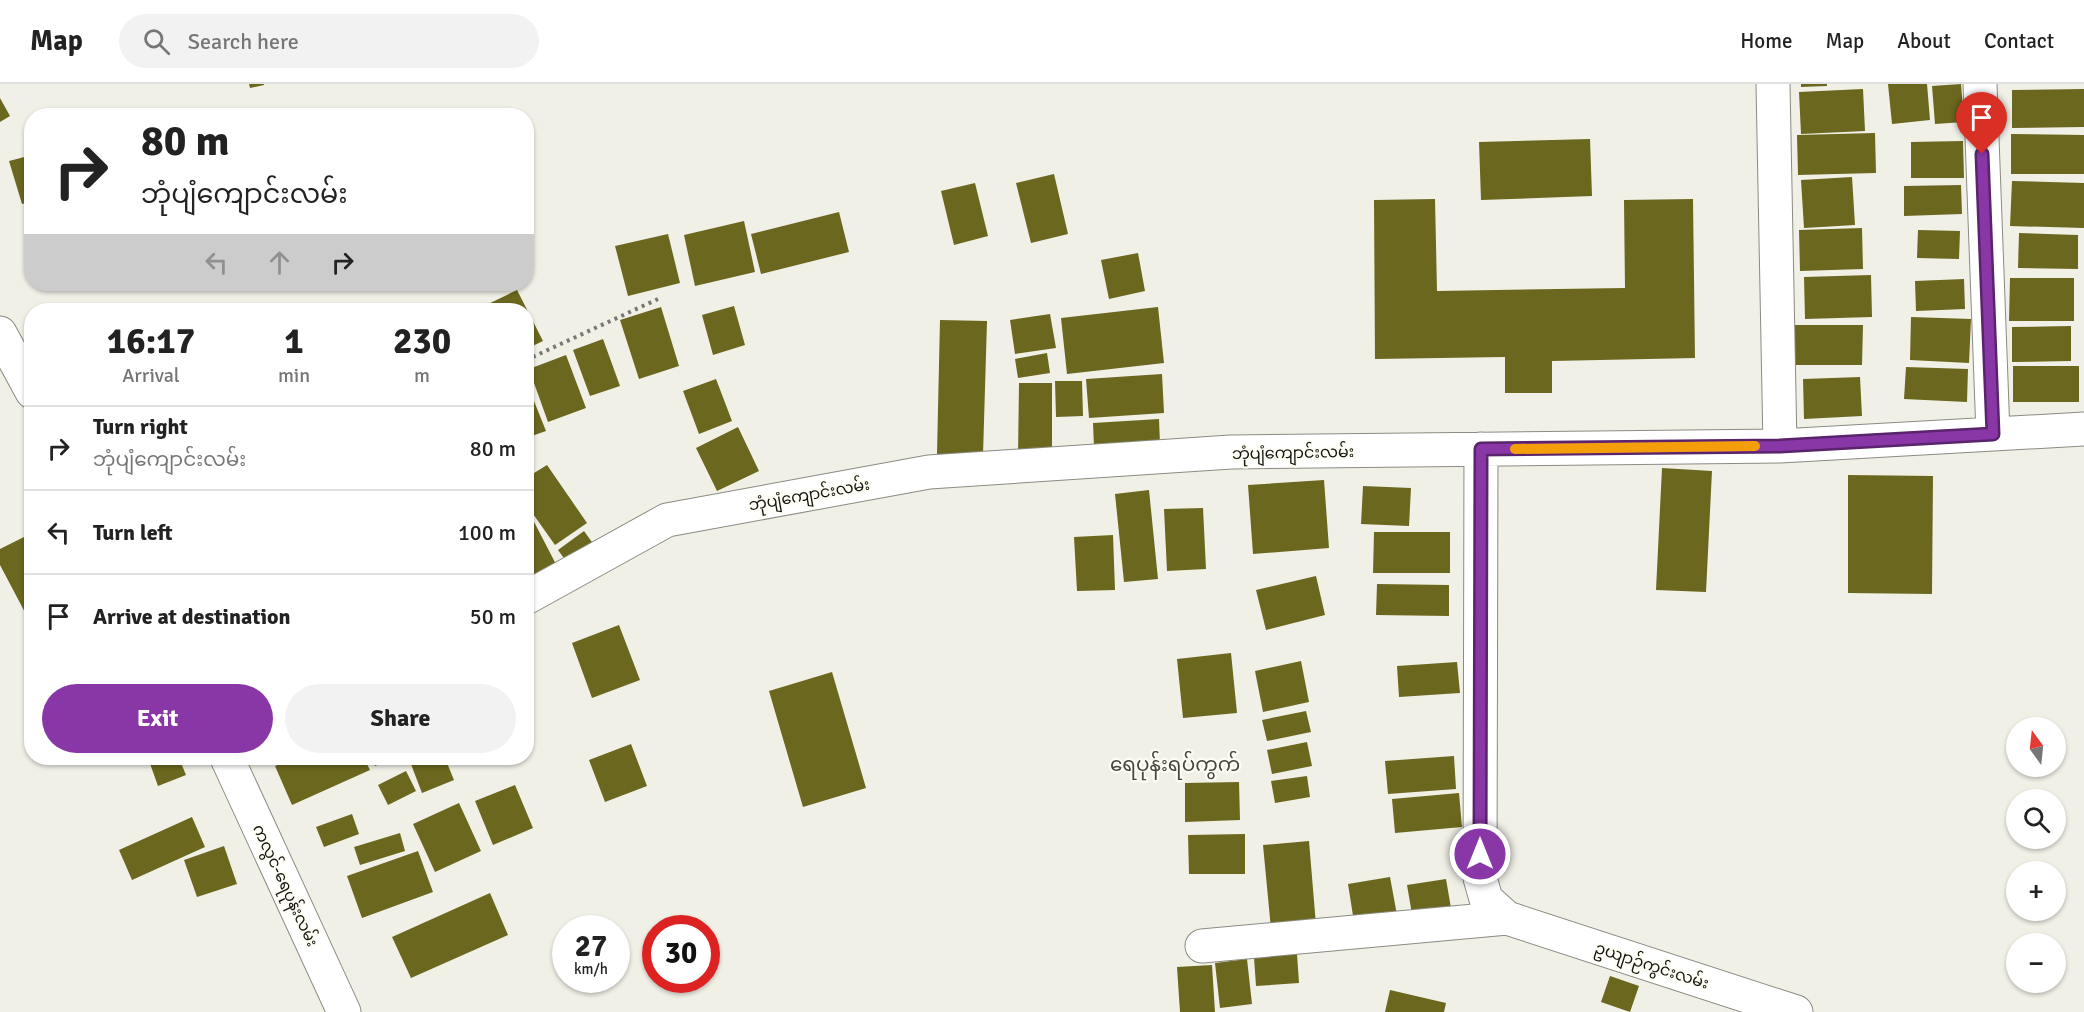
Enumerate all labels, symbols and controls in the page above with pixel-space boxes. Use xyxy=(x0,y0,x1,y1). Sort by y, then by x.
search box xyxy=(119,14,539,68)
text: Map xyxy=(30,24,83,58)
icon: search xyxy=(140,25,173,58)
text: Search here xyxy=(188,28,299,55)
text: Home xyxy=(1740,28,1793,54)
text: Map xyxy=(1826,28,1864,54)
text: About xyxy=(1897,28,1951,54)
text: Contact xyxy=(1984,28,2054,54)
pin xyxy=(1956,92,2007,154)
icon: arrive xyxy=(1965,101,1998,134)
text: 80 m xyxy=(141,116,230,167)
icon: right xyxy=(42,132,120,210)
text: ဘုံပျံကျောင်းလမ်း xyxy=(141,178,348,211)
icon: left xyxy=(200,246,233,279)
icon: ahead xyxy=(263,246,296,279)
icon: right xyxy=(326,246,359,279)
text: 16:17 xyxy=(107,319,195,364)
text: 1 xyxy=(284,319,304,364)
text: 230 xyxy=(393,319,451,364)
text: Arrival xyxy=(122,363,180,388)
text: min xyxy=(278,363,310,388)
text: m xyxy=(414,363,430,388)
text: Turn right xyxy=(93,413,188,440)
icon: right xyxy=(42,432,75,465)
text: 80 m xyxy=(470,435,516,462)
street label: ဘုံပျံကျောင်းလမ်း xyxy=(1232,440,1354,468)
text: ဘုံပျံကျောင်းလမ်း xyxy=(93,447,246,472)
street label: ဘုံပျံကျောင်းလမ်း xyxy=(747,473,872,519)
icon: left xyxy=(42,516,75,549)
text: Turn left xyxy=(93,519,173,546)
text: 100 m xyxy=(458,519,516,546)
icon: arrive xyxy=(42,600,75,633)
text: Arrive at destination xyxy=(93,603,290,630)
text: 50 m xyxy=(470,603,516,630)
button: Exit xyxy=(42,684,273,753)
button: Share xyxy=(285,684,516,753)
north arrow xyxy=(2006,717,2066,777)
map controls xyxy=(2006,717,2066,993)
district label: ရေပုန်းရပ်ကွက် xyxy=(1110,750,1240,781)
button: search xyxy=(2006,789,2066,849)
street label: ကလွင်-ရေပုန်းလမ်း xyxy=(244,820,324,952)
position arrow xyxy=(1448,822,1512,886)
button: + xyxy=(2006,861,2066,921)
speed limit sign: 30 xyxy=(642,915,720,993)
text: 27 xyxy=(575,928,607,965)
button: − xyxy=(2006,933,2066,993)
street label: ဥယျာဉ်ကွင်းလမ်း xyxy=(1591,936,1712,997)
text: km/h xyxy=(574,960,608,978)

